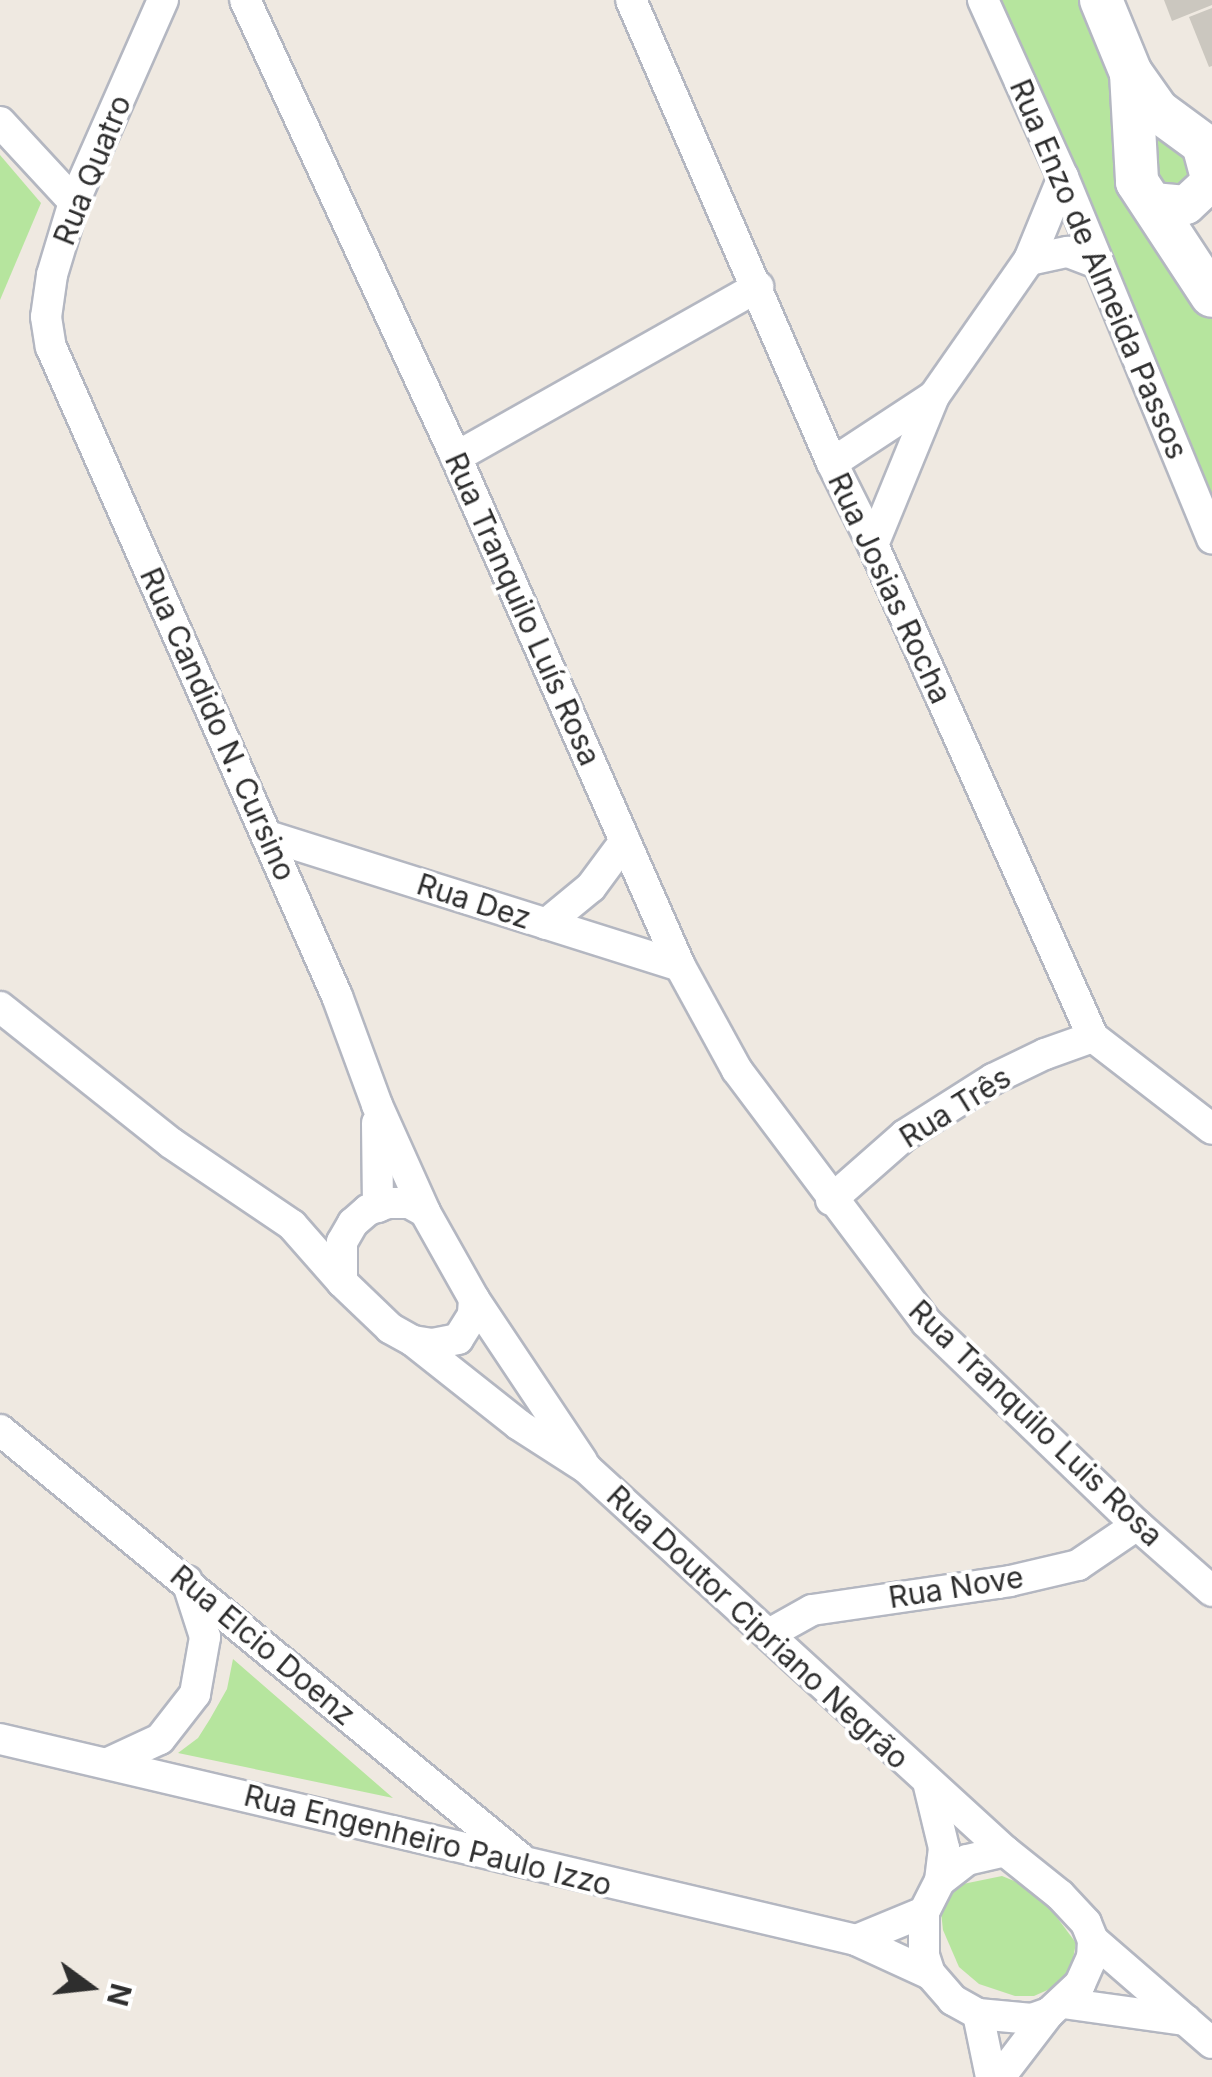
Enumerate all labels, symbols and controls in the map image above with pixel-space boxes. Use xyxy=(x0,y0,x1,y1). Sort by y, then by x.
street label: Rua Enzo de Almeida Passos xyxy=(1003,74,1195,464)
street label: Rua Quatro xyxy=(46,90,138,250)
street label: Rua Tranquilo Luís Rosa xyxy=(438,447,608,771)
street label: Rua Josias Rocha xyxy=(821,467,959,709)
street label: Rua Candido N. Cursino xyxy=(133,562,303,886)
street label: Rua Dez xyxy=(413,866,535,936)
street label: Rua Três xyxy=(893,1059,1017,1155)
street label: Rua Tranquilo Luis Rosa xyxy=(902,1292,1170,1554)
street label: Rua Doutor Cipriano Negrão xyxy=(600,1478,916,1776)
street label: Rua Elcio Doenz xyxy=(163,1557,363,1733)
street label: Rua Nove xyxy=(886,1559,1026,1615)
street label: Rua Engenheiro Paulo Izzo xyxy=(240,1777,616,1903)
north arrow xyxy=(40,1937,140,2037)
text: N xyxy=(100,1980,138,2009)

